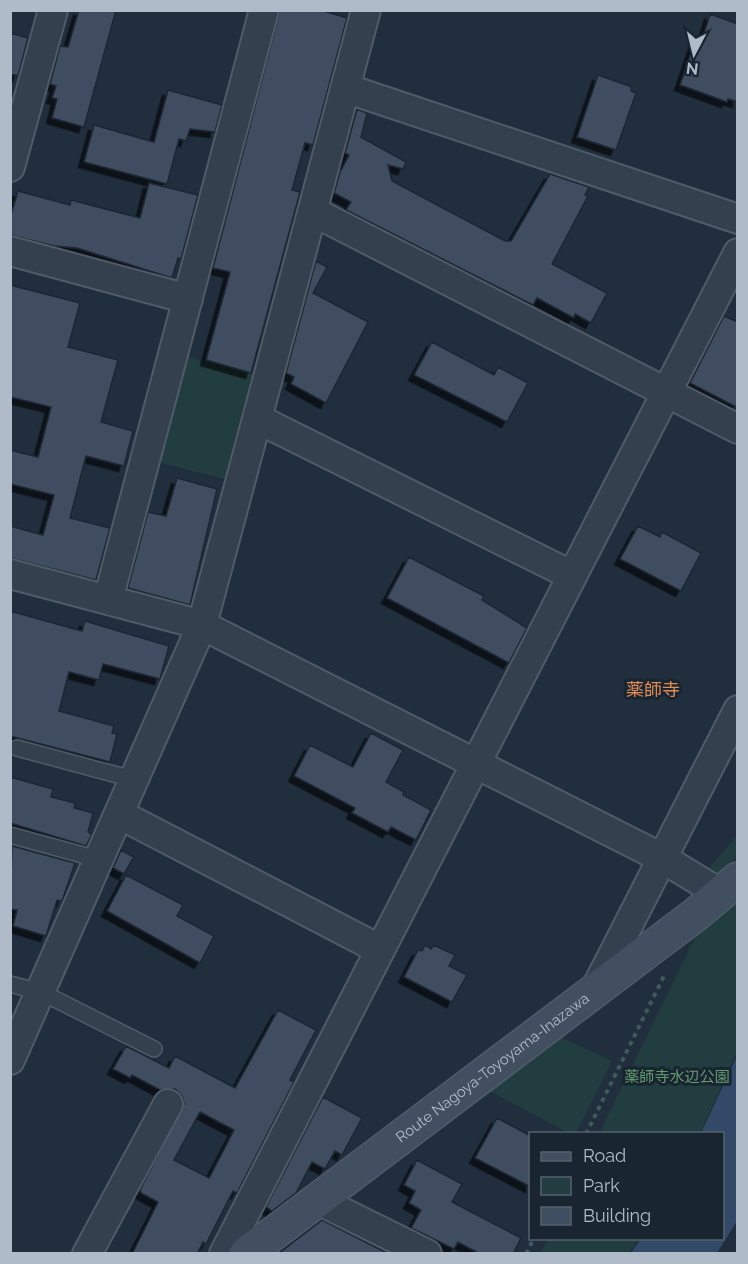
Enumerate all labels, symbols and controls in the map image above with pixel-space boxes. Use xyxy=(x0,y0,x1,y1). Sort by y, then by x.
north arrow xyxy=(664,24,724,84)
text: N xyxy=(685,58,699,79)
district label: 薬師寺 xyxy=(626,679,680,700)
street label: Route Nagoya-Toyoyama-Inazawa xyxy=(392,989,593,1147)
park label: 薬師寺水辺公園 xyxy=(624,1068,730,1086)
legend xyxy=(529,1132,724,1240)
text: Road xyxy=(583,1145,626,1166)
text: Park xyxy=(583,1175,620,1196)
text: Building xyxy=(583,1205,651,1226)

